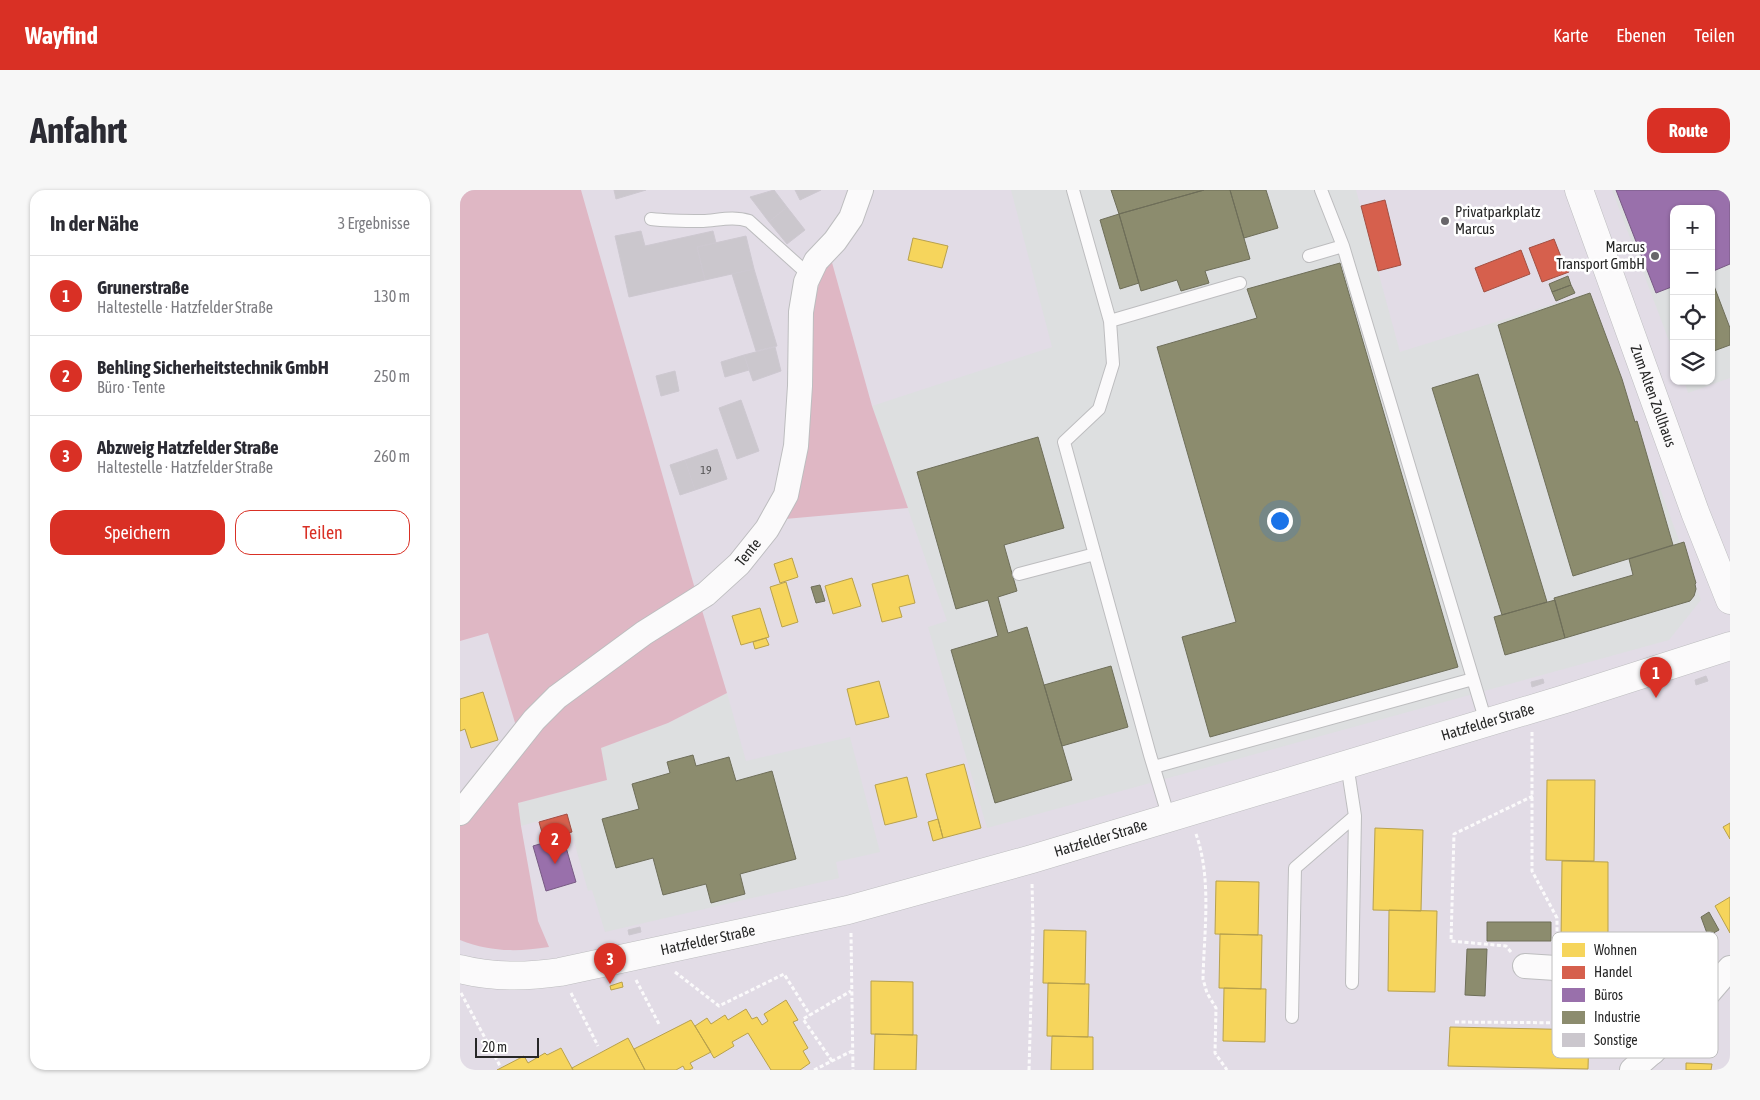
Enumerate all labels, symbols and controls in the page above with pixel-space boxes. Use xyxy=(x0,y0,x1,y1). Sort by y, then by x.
text: Wayfind xyxy=(25,22,98,49)
text: Karte xyxy=(1553,25,1588,46)
text: Ebenen xyxy=(1616,25,1666,46)
text: Teilen xyxy=(1694,25,1735,46)
button: Route xyxy=(1647,108,1730,153)
text: Anfahrt xyxy=(30,110,127,150)
place label: Privatparkplatz Marcus xyxy=(1455,203,1541,237)
map controls xyxy=(1670,205,1715,385)
button: + xyxy=(1670,205,1715,250)
text: In der Nähe xyxy=(50,211,139,235)
text: 3 Ergebnisse xyxy=(338,214,410,232)
marker: Privatparkplatz Marcus xyxy=(1439,215,1451,227)
place label: Marcus Transport GmbH xyxy=(1556,238,1645,272)
marker: Marcus Transport GmbH xyxy=(1649,250,1661,262)
button: − xyxy=(1670,250,1715,295)
text: Grunerstraße xyxy=(97,276,189,298)
text: 1 xyxy=(62,287,70,305)
text: 130 m xyxy=(374,287,410,305)
button: locate xyxy=(1670,295,1715,340)
text: Haltestelle · Hatzfelder Straße xyxy=(97,298,273,316)
button: layers xyxy=(1670,340,1715,385)
street label: Zum Alten Zollhaus xyxy=(1628,343,1680,449)
text: Behling Sicherheitstechnik GmbH xyxy=(97,356,329,378)
text: 2 xyxy=(62,367,70,385)
text: 250 m xyxy=(374,367,410,385)
text: Büro · Tente xyxy=(97,378,165,396)
text: Abzweig Hatzfelder Straße xyxy=(97,436,279,458)
text: 3 xyxy=(62,447,70,465)
text: 260 m xyxy=(374,447,410,465)
text: Haltestelle · Hatzfelder Straße xyxy=(97,458,273,476)
house number: 19 xyxy=(700,463,712,477)
your location xyxy=(1267,508,1293,534)
button: Speichern xyxy=(50,510,225,555)
button: Teilen xyxy=(235,510,410,555)
street label: Tente xyxy=(732,535,764,569)
pin: 1 xyxy=(1640,657,1672,698)
street label: Hatzfelder Straße xyxy=(1439,700,1536,744)
street label: Hatzfelder Straße xyxy=(1052,816,1149,860)
pin: 2 xyxy=(539,823,571,864)
street label: Hatzfelder Straße xyxy=(659,921,757,958)
legend xyxy=(1552,932,1718,1058)
text: Wohnen xyxy=(1594,942,1637,958)
pin: 3 xyxy=(594,943,626,984)
text: Handel xyxy=(1594,964,1632,980)
text: Büros xyxy=(1594,987,1623,1003)
text: Industrie xyxy=(1594,1009,1640,1025)
text: Sonstige xyxy=(1594,1032,1638,1048)
scale bar xyxy=(475,1035,539,1058)
text: 20 m xyxy=(482,1039,507,1055)

